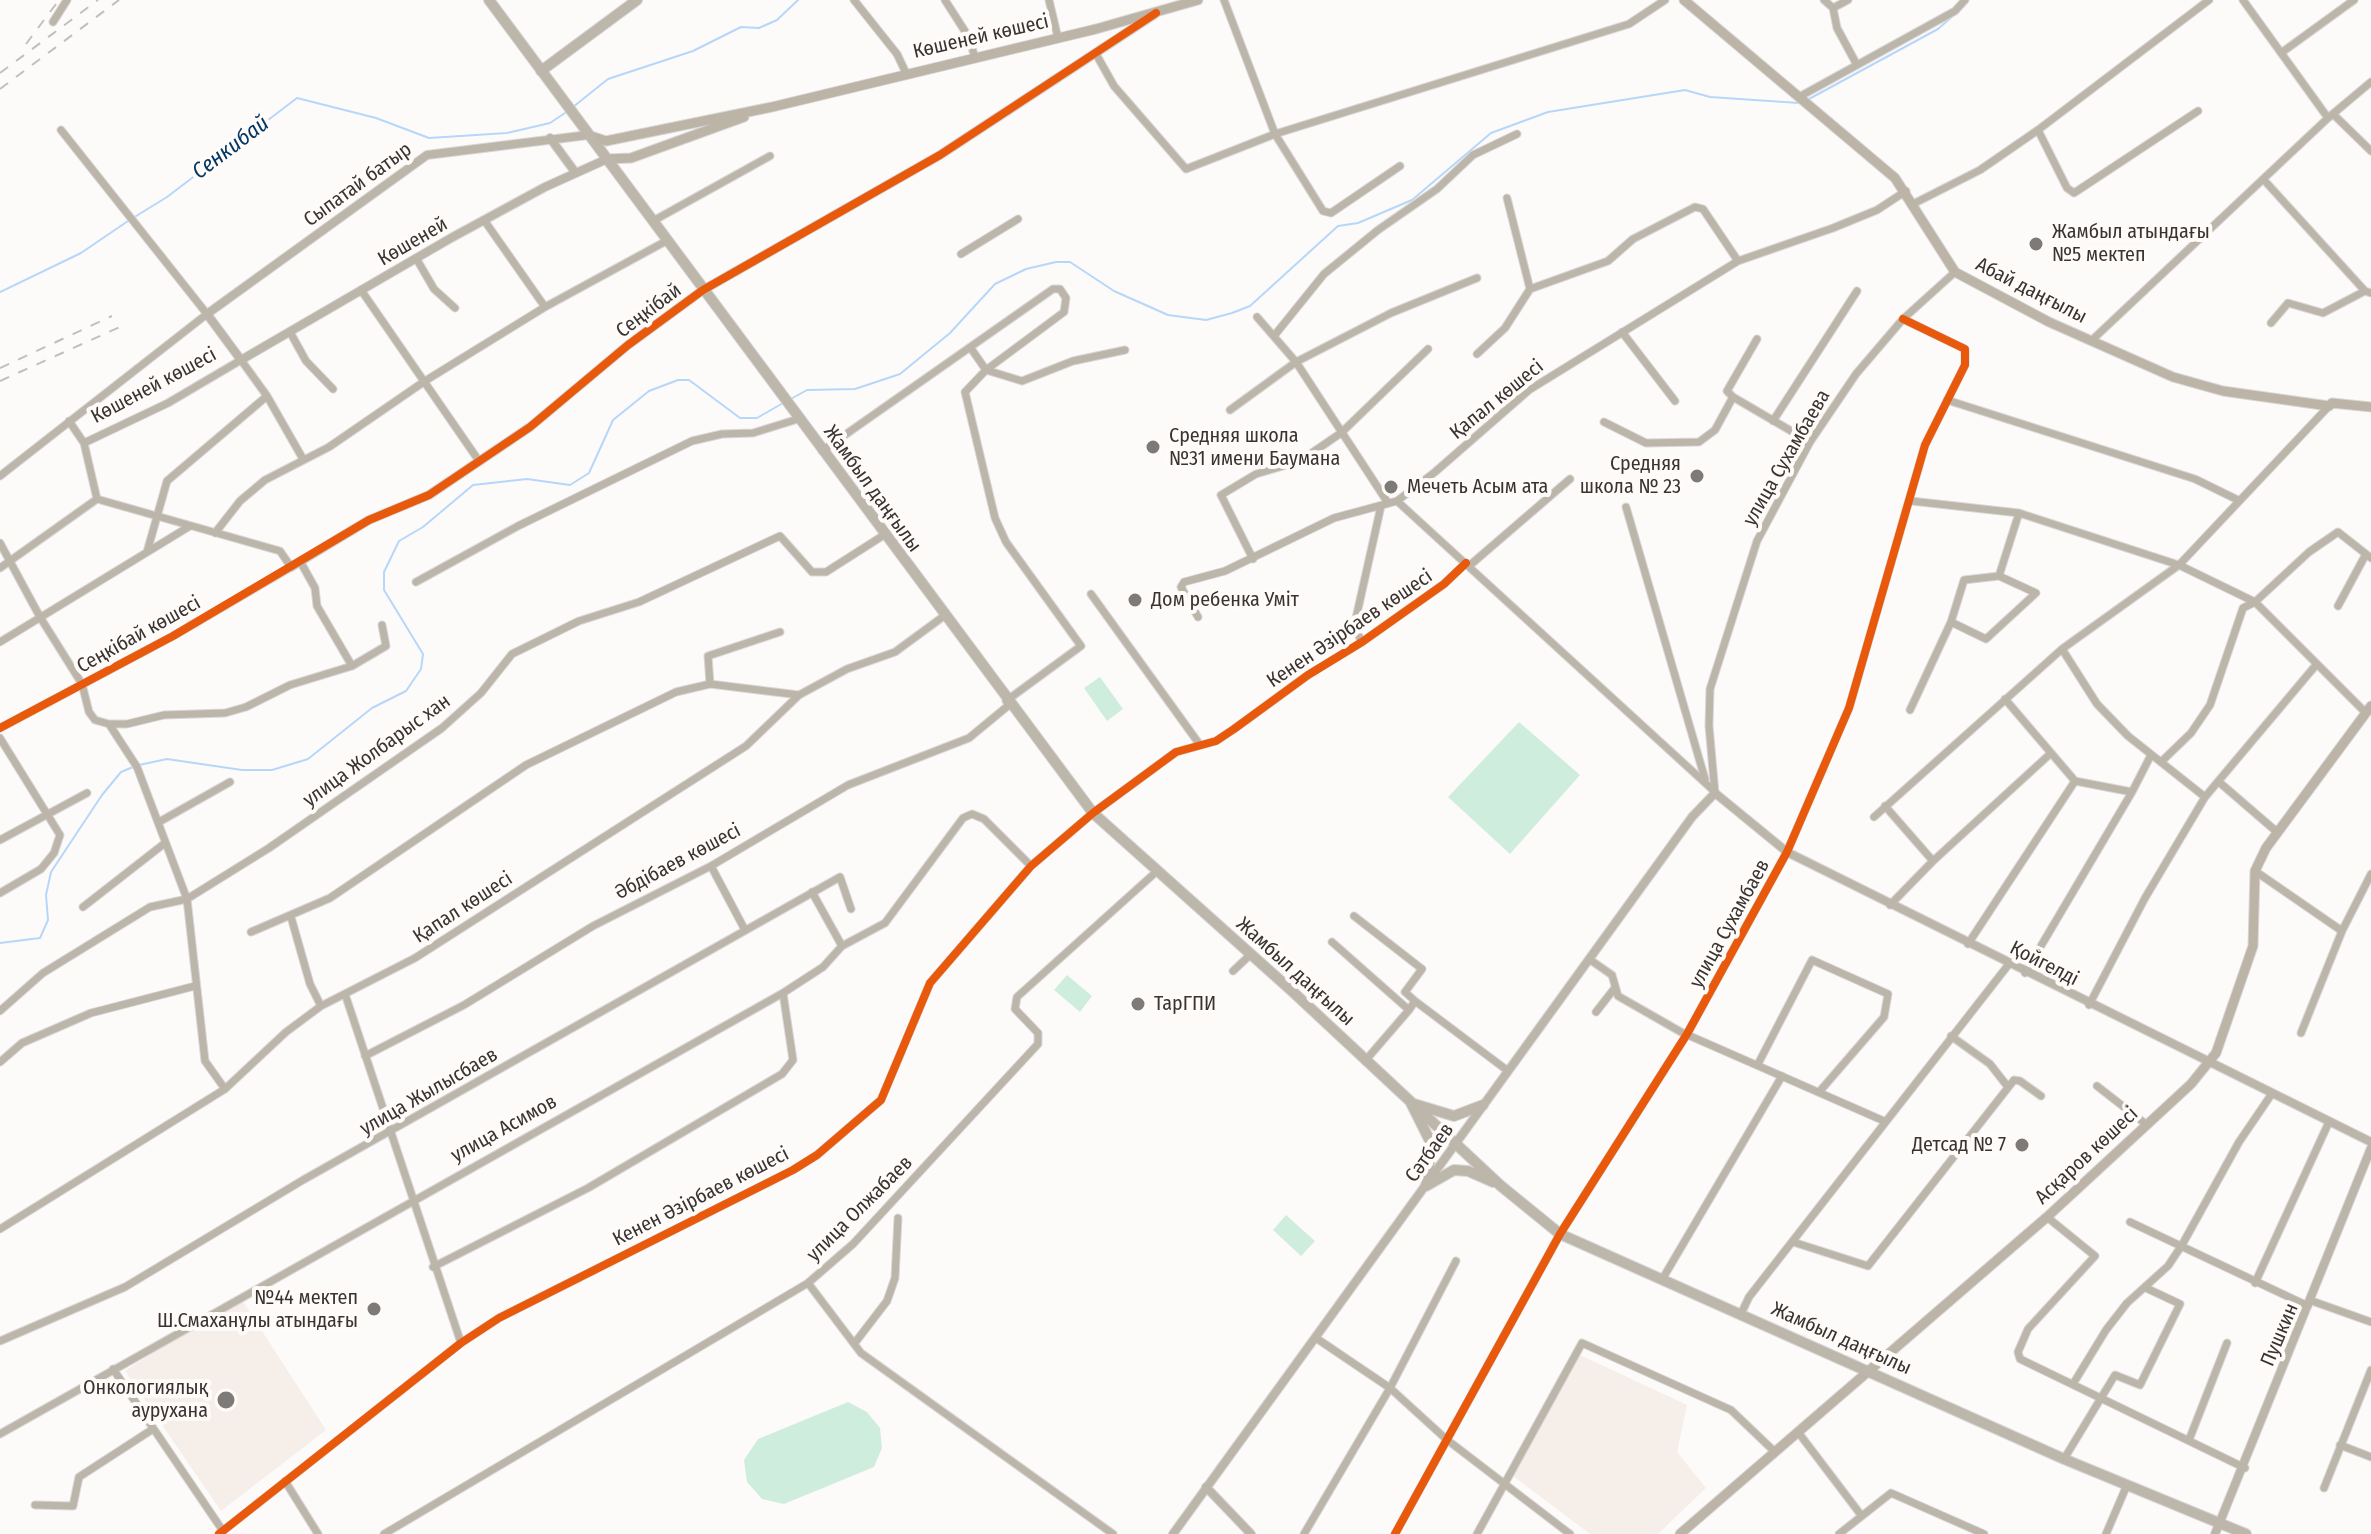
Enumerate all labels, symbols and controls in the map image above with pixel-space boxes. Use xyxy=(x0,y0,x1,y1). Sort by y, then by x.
street label: Көшеней көшесі xyxy=(911,10,1051,64)
water label: Сенкибай xyxy=(187,111,275,185)
street label: Сыпатай батыр xyxy=(299,138,417,232)
street label: Көшеней xyxy=(374,213,452,271)
place label: Жамбыл атындағы №5 мектеп xyxy=(2052,220,2210,267)
marker: Жамбыл атындағы №5 мектеп xyxy=(2027,235,2045,253)
street label: Абай даңғылы xyxy=(1971,253,2091,329)
street label: Сеңкібай xyxy=(612,279,686,343)
street label: Көшеней көшесі xyxy=(87,343,221,429)
street label: Қапал көшесі xyxy=(1445,355,1549,445)
street label: улица Сухамбаева xyxy=(1738,386,1836,530)
street label: Жамбыл даңғылы xyxy=(818,421,926,557)
place label: Средняя школа №31 имени Баумана xyxy=(1169,424,1340,471)
marker: Средняя школа №31 имени Баумана xyxy=(1144,438,1162,456)
place label: Средняя школа № 23 xyxy=(1580,452,1681,499)
marker: Средняя школа № 23 xyxy=(1688,467,1706,485)
place label: Мечеть Асым ата xyxy=(1407,475,1548,499)
marker: Мечеть Асым ата xyxy=(1382,478,1400,496)
street label: Кенен Әзірбаев көшесі xyxy=(1263,565,1437,693)
place label: Дом ребенка Умiт xyxy=(1151,588,1299,612)
street label: Сеңкібай көшесі xyxy=(73,591,205,679)
marker: Дом ребенка Умiт xyxy=(1126,591,1144,609)
street label: улица Жолбарыс хан xyxy=(299,690,455,812)
street label: Әбдібаев көшесі xyxy=(611,819,745,905)
street label: улица Сухамбаев xyxy=(1685,856,1775,992)
street label: Қапал көшесі xyxy=(409,867,517,949)
street label: Жамбыл даңғылы xyxy=(1231,913,1359,1031)
street label: Қойгелді xyxy=(2005,936,2083,992)
place label: ТарГПИ xyxy=(1154,992,1216,1016)
marker: ТарГПИ xyxy=(1129,995,1147,1013)
street label: улица Жылысбаев xyxy=(356,1043,502,1141)
street label: улица Асимов xyxy=(447,1090,561,1168)
street label: Асқаров көшесі xyxy=(2031,1102,2143,1210)
street label: Сәтбаев xyxy=(1401,1119,1459,1187)
place label: Детсад № 7 xyxy=(1912,1133,2006,1157)
marker: Детсад № 7 xyxy=(2013,1136,2031,1154)
street label: Кенен Әзірбаев көшесі xyxy=(609,1142,793,1252)
street label: улица Олжабаев xyxy=(802,1151,918,1267)
place label: №44 мектеп Ш.Смаханұлы атындағы xyxy=(157,1286,358,1333)
street label: Жамбыл даңғылы xyxy=(1767,1297,1915,1381)
marker: №44 мектеп Ш.Смаханұлы атындағы xyxy=(365,1300,383,1318)
street label: Пушкин xyxy=(2256,1300,2304,1370)
place label: Онкологиялық аурухана xyxy=(83,1376,208,1423)
marker: Онкологиялық аурухана xyxy=(215,1389,237,1411)

